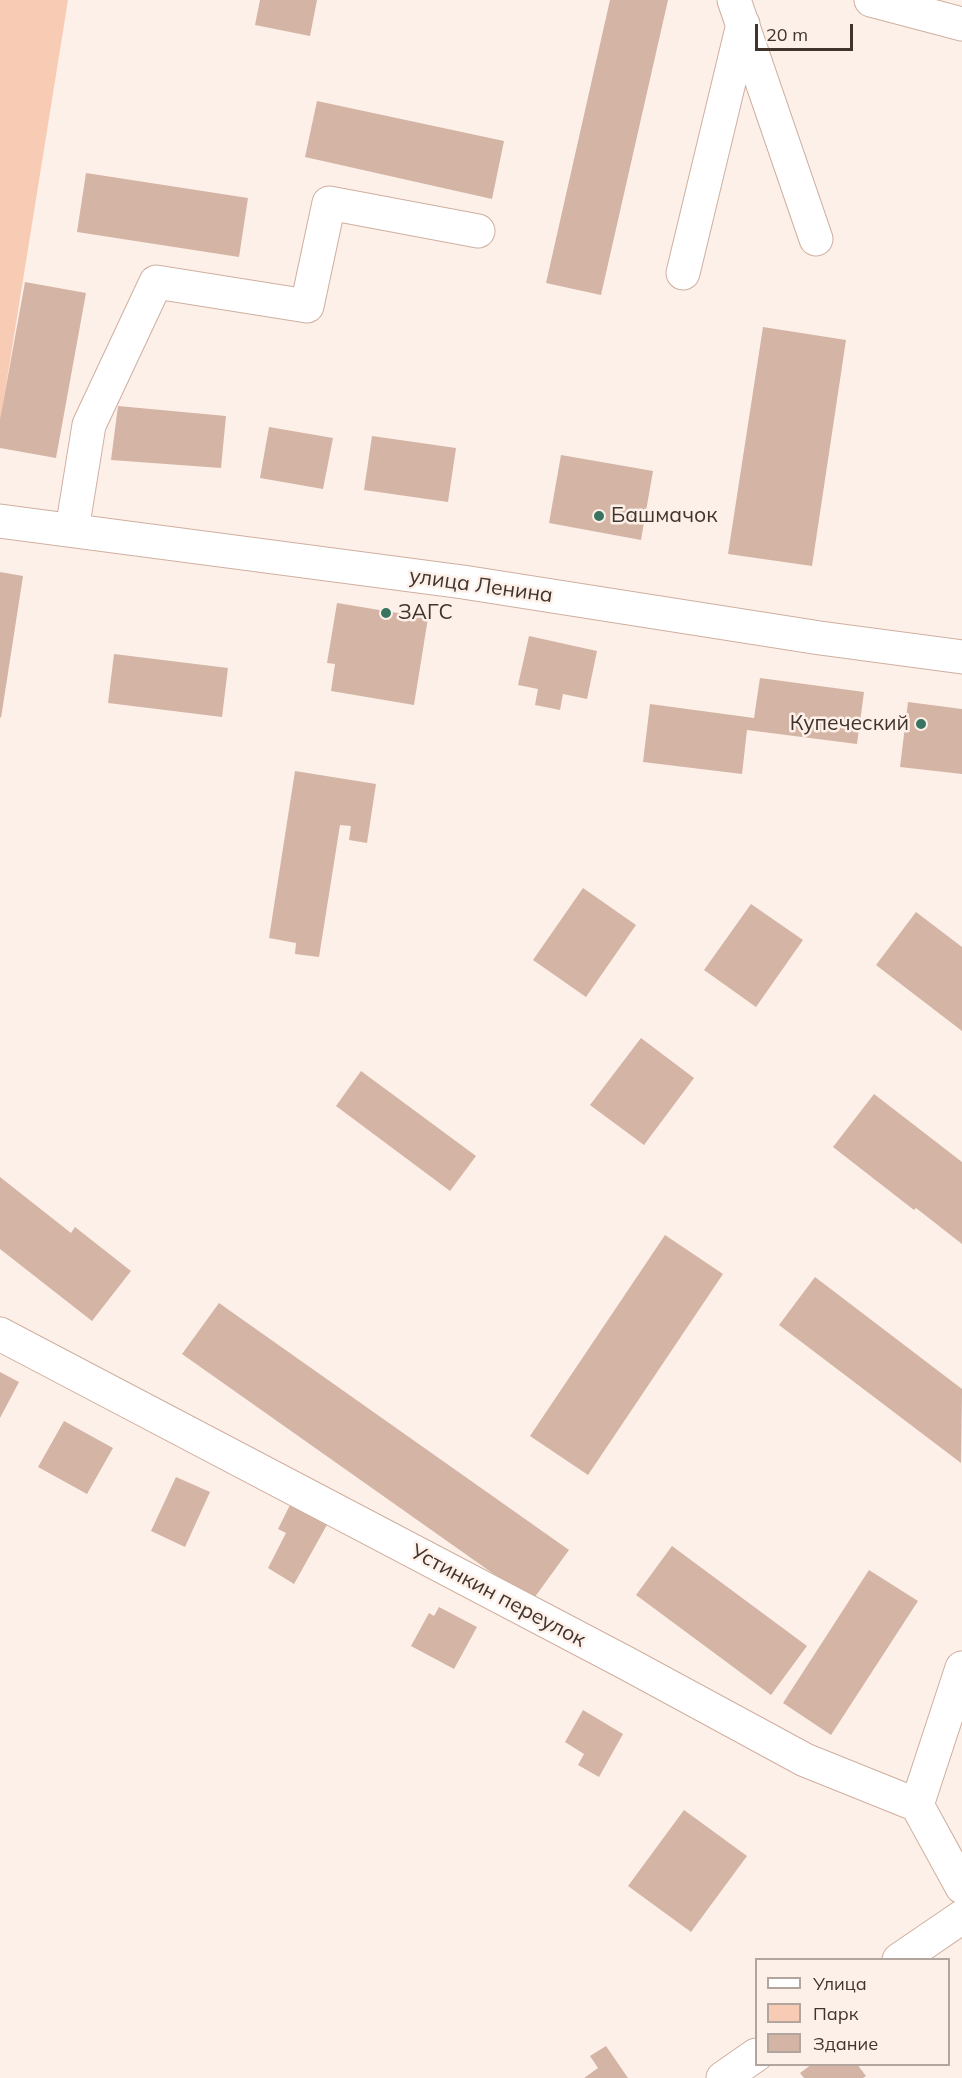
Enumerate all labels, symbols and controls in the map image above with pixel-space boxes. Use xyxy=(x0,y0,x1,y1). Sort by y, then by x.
scale bar xyxy=(758,12,856,50)
text: 20 m xyxy=(766,23,808,46)
place label: Башмачок xyxy=(611,503,717,529)
marker: Башмачок xyxy=(592,509,606,523)
street label: улица Ленина xyxy=(408,563,554,609)
place label: ЗАГС xyxy=(398,600,453,626)
marker: ЗАГС xyxy=(379,606,393,620)
place label: Купеческий xyxy=(790,711,909,737)
marker: Купеческий xyxy=(914,717,928,731)
street label: Устинкин переулок xyxy=(406,1539,590,1653)
legend xyxy=(755,1958,950,2066)
text: Улица xyxy=(813,1972,867,1995)
text: Парк xyxy=(813,2002,858,2025)
text: Здание xyxy=(813,2032,878,2055)

